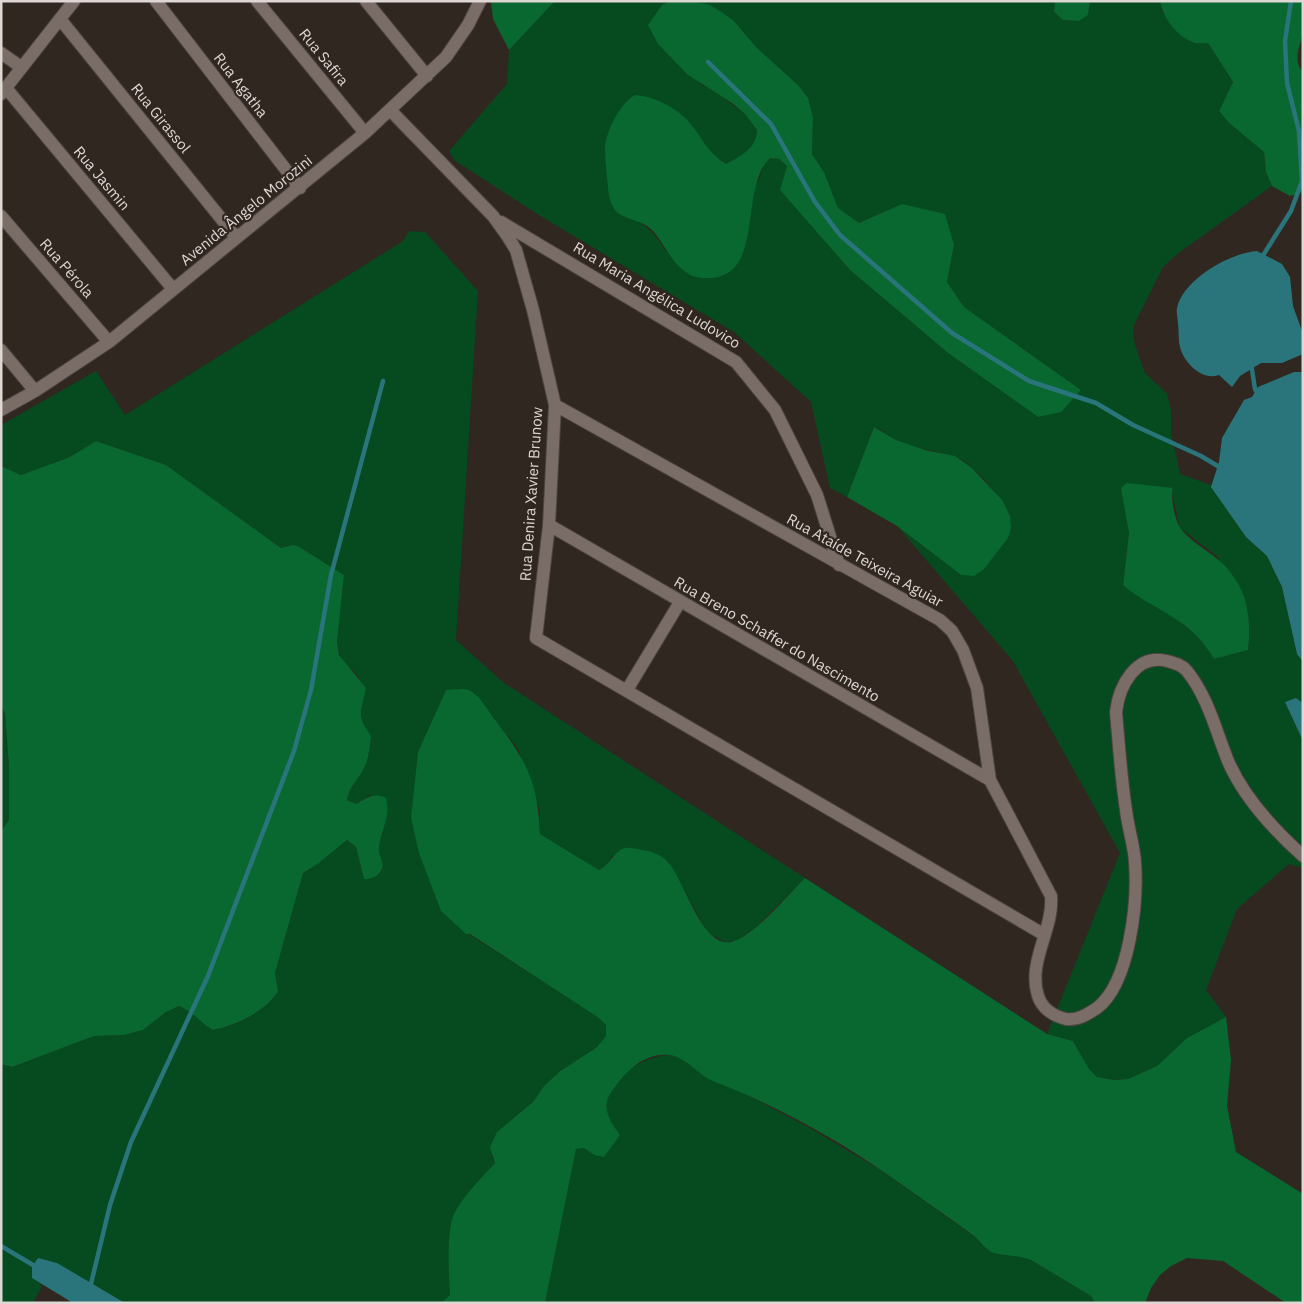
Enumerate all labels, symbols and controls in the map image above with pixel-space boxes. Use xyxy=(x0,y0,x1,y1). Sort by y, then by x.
street label: Rua Safira xyxy=(295,24,353,90)
street label: Rua Agatha xyxy=(210,49,272,121)
street label: Rua Girassol xyxy=(127,79,195,157)
street label: Rua Jasmin xyxy=(70,142,134,214)
street label: Avenida Ângelo Morozini xyxy=(176,151,316,269)
street label: Rua Pérola xyxy=(36,234,98,302)
street label: Rua Maria Angélica Ludovico xyxy=(570,238,744,352)
street label: Rua Denira Xavier Brunow xyxy=(515,406,547,582)
street label: Rua Ataíde Teixeira Aguiar xyxy=(783,509,947,611)
street label: Rua Breno Schaffer do Nascimento xyxy=(671,572,883,706)

